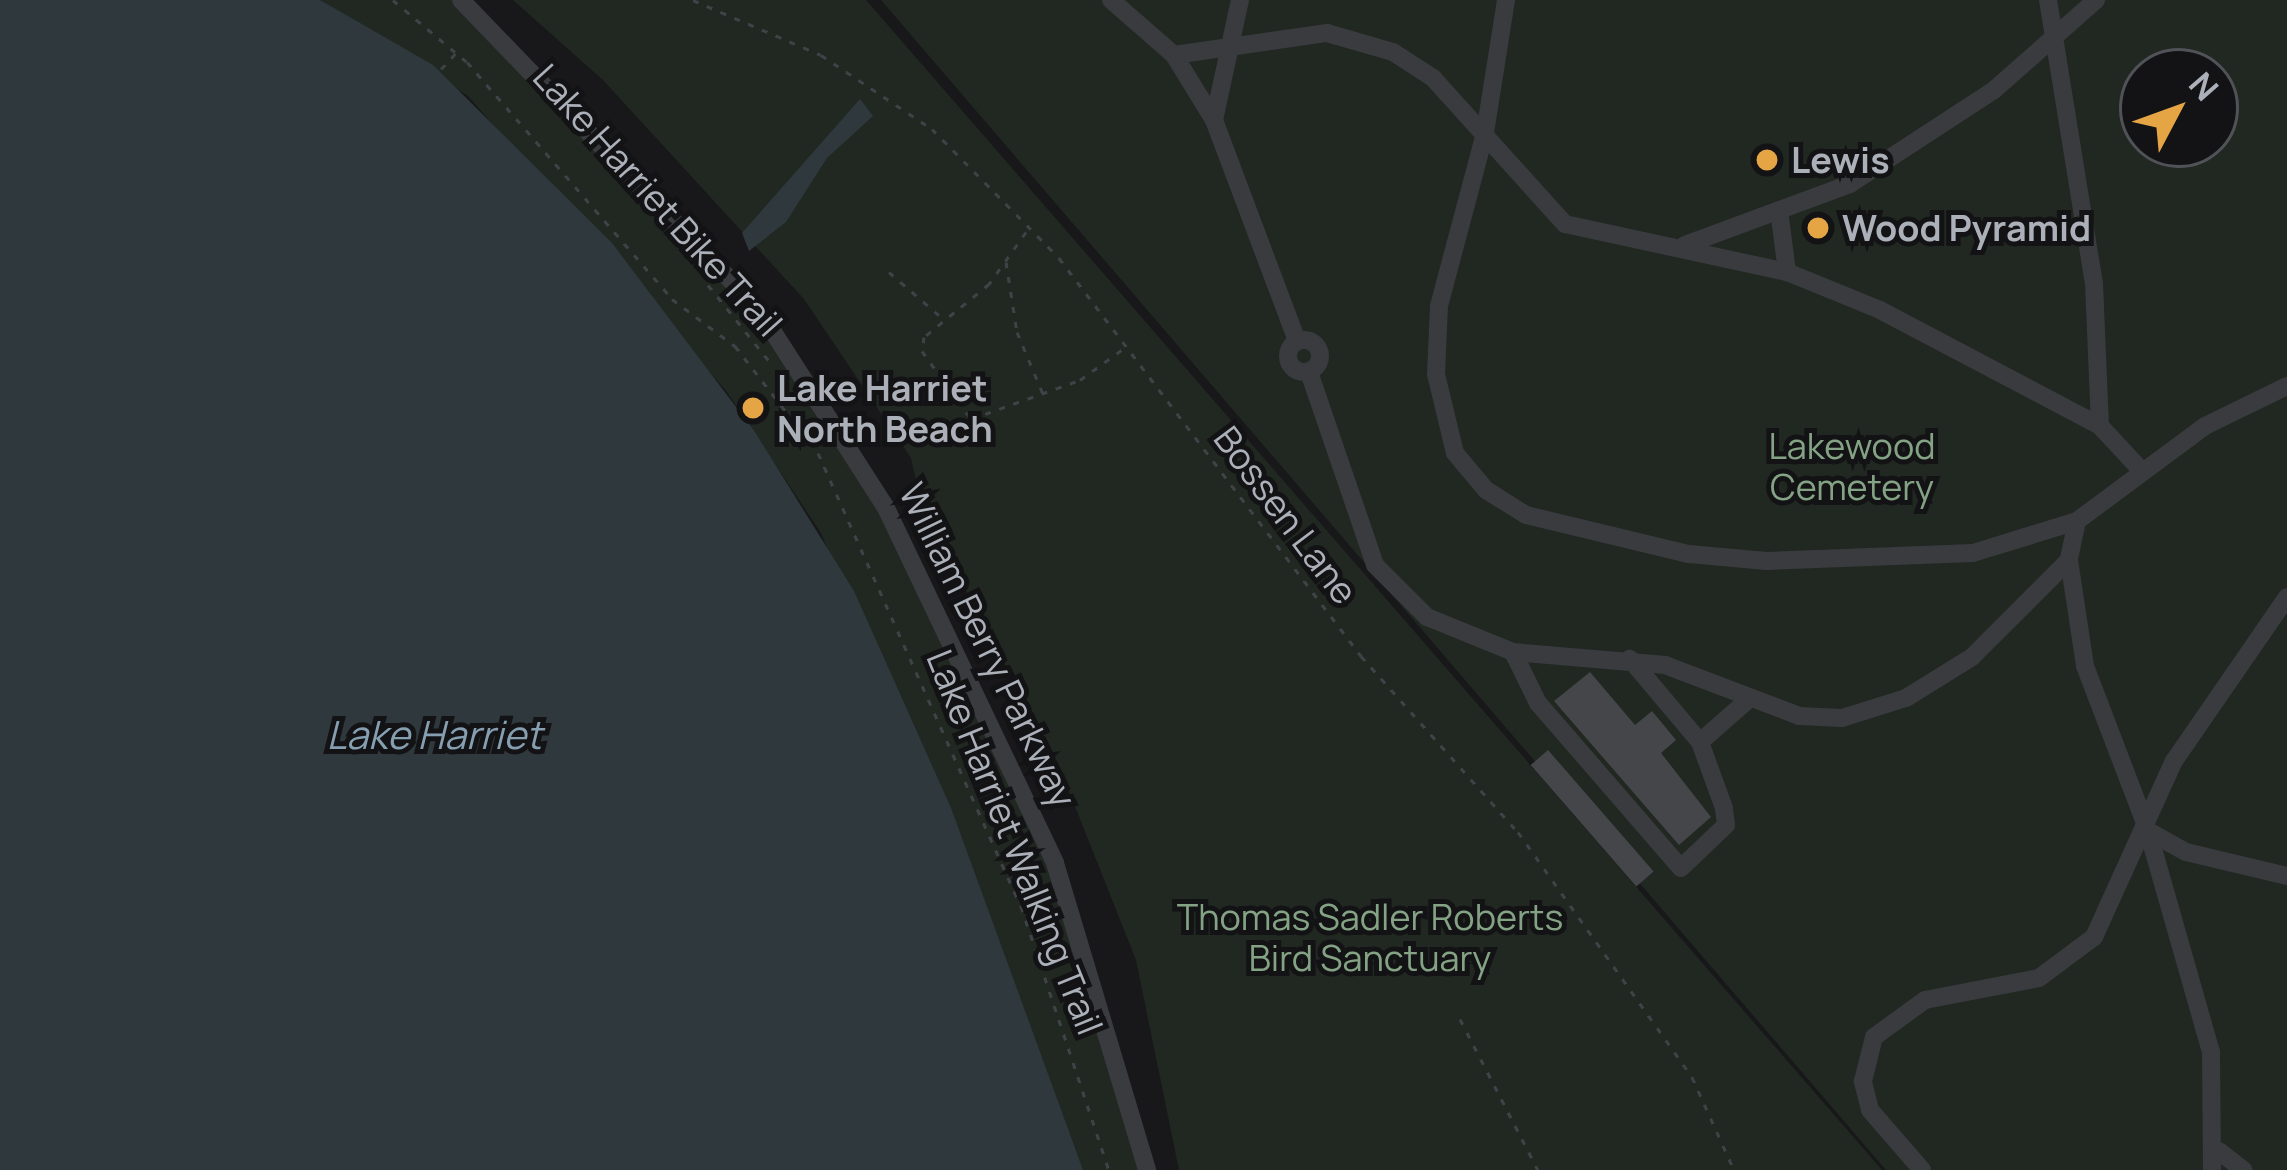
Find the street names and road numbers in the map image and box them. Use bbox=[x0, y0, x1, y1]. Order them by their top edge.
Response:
street label: Lake Harriet Bike Trail bbox=[525, 55, 791, 345]
street label: Bossen Lane bbox=[1205, 418, 1367, 612]
street label: William Berry Parkway bbox=[891, 476, 1085, 814]
street label: Lake Harriet Walking Trail bbox=[918, 643, 1112, 1041]

